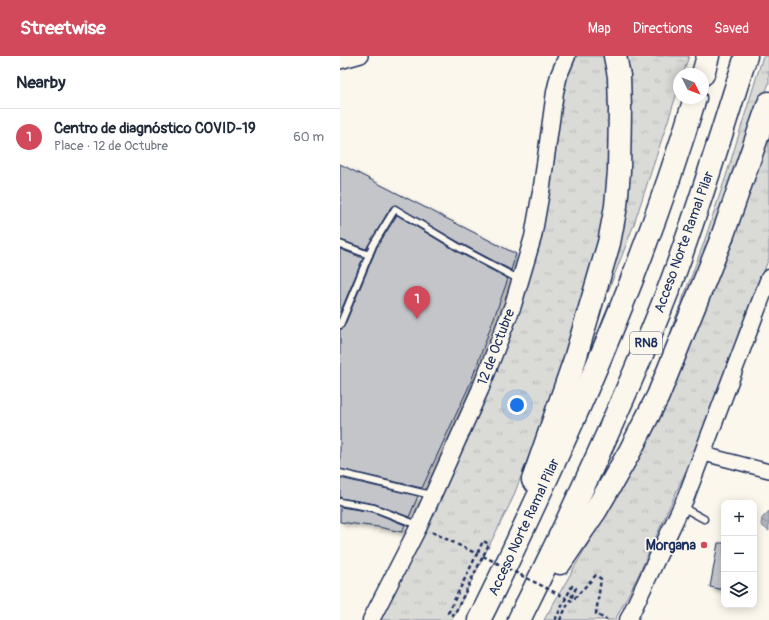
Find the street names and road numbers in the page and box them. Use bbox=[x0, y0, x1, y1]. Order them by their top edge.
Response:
street label: Acceso Norte Ramal Pilar bbox=[650, 169, 718, 315]
street label: 12 de Octubre bbox=[474, 306, 518, 388]
road number: RN8 bbox=[630, 332, 662, 354]
street label: Acceso Norte Ramal Pilar bbox=[485, 456, 563, 598]

